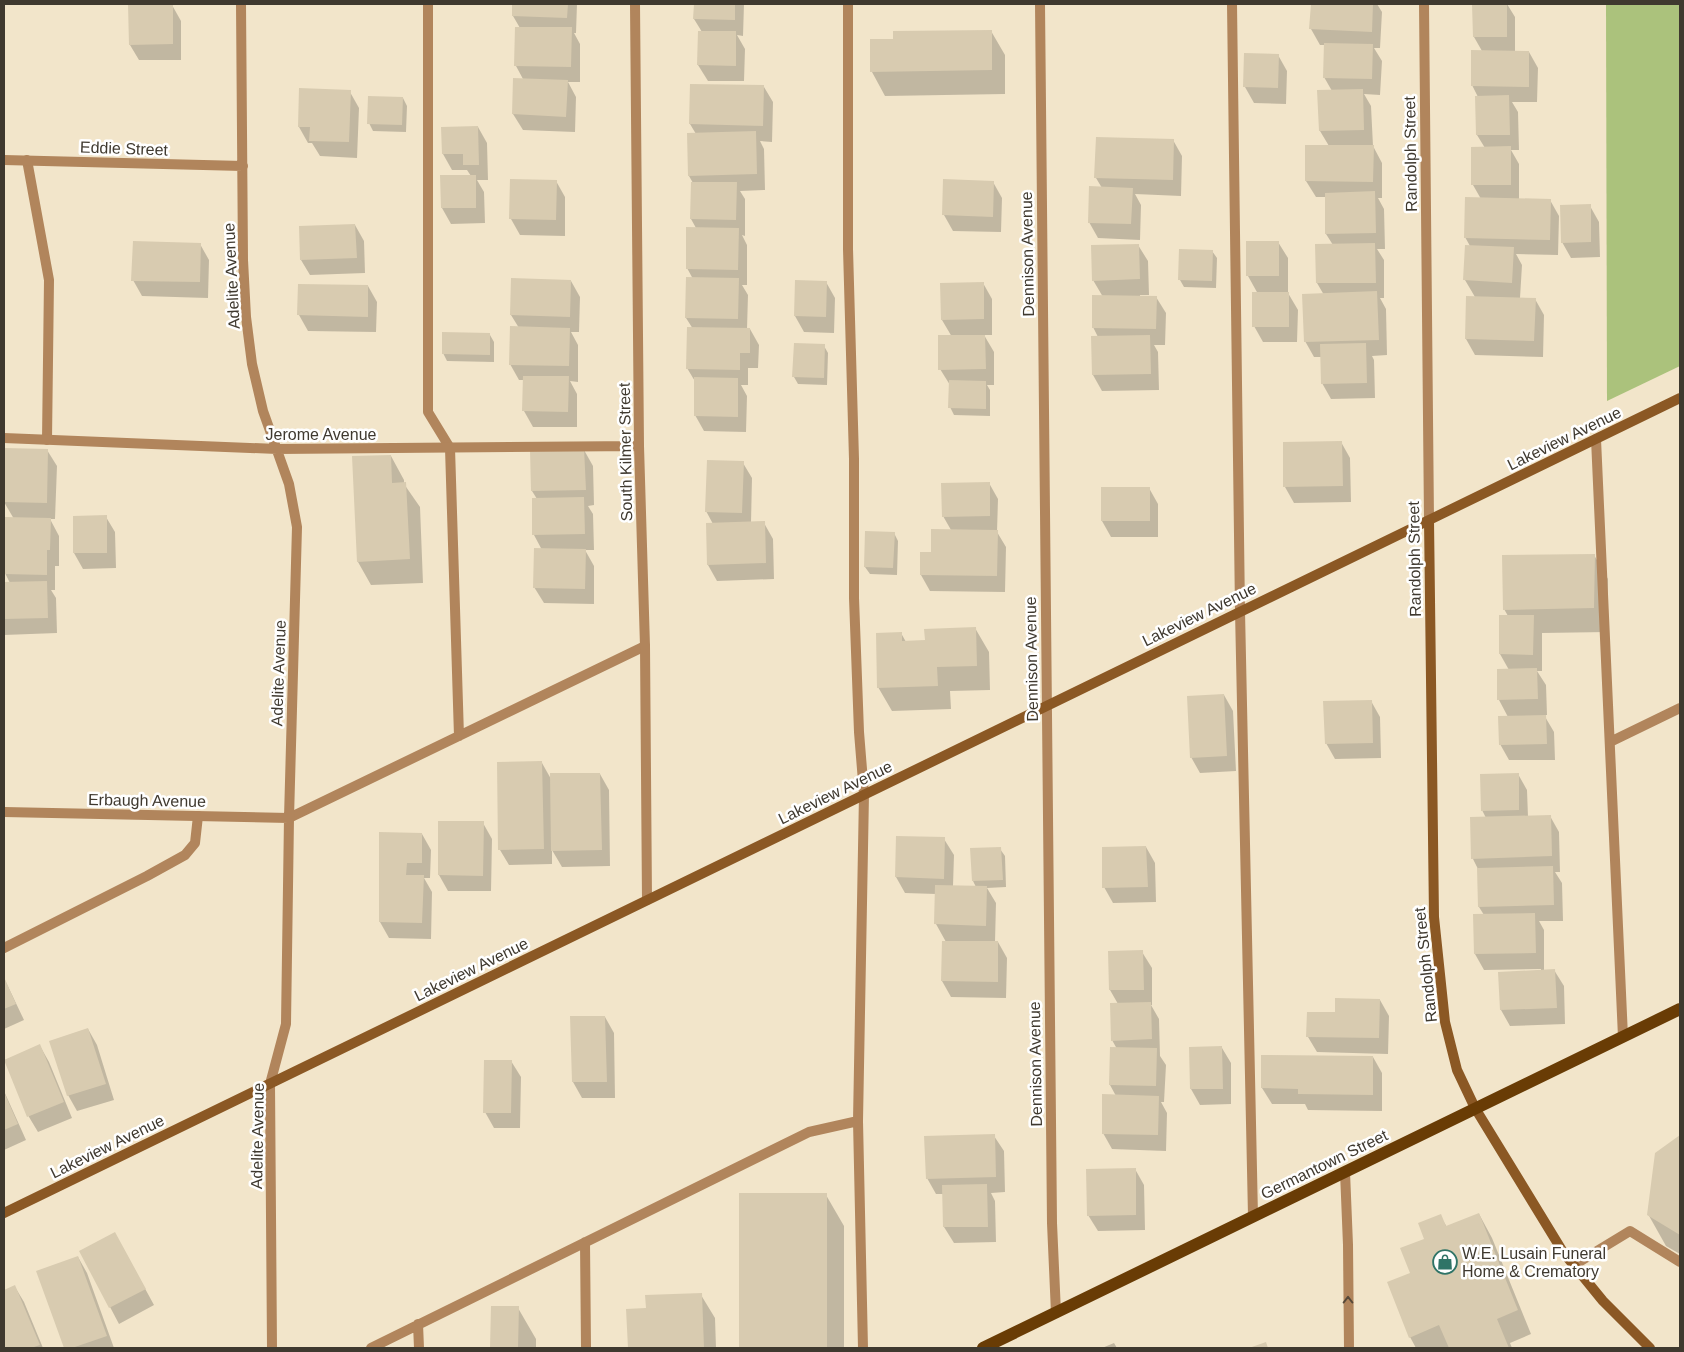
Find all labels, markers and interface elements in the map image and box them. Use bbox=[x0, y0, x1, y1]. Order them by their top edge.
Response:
street label: Randolph Street bbox=[1401, 95, 1420, 212]
street label: Eddie Street bbox=[80, 138, 169, 159]
street label: Dennison Avenue bbox=[1018, 191, 1037, 317]
street label: Adelite Avenue bbox=[220, 222, 243, 330]
street label: South Kilmer Street bbox=[616, 382, 635, 521]
street label: Lakeview Avenue bbox=[1505, 404, 1624, 473]
street label: Jerome Avenue bbox=[266, 426, 377, 443]
street label: Randolph Street bbox=[1405, 500, 1424, 617]
street label: Lakeview Avenue bbox=[1140, 580, 1259, 649]
street label: Dennison Avenue bbox=[1022, 596, 1041, 722]
street label: Adelite Avenue bbox=[268, 619, 289, 727]
street label: Lakeview Avenue bbox=[776, 758, 895, 827]
street label: Erbaugh Avenue bbox=[88, 791, 206, 810]
street label: Randolph Street bbox=[1411, 906, 1440, 1023]
street label: Lakeview Avenue bbox=[412, 935, 531, 1004]
street label: Dennison Avenue bbox=[1026, 1001, 1045, 1127]
street label: Adelite Avenue bbox=[248, 1083, 267, 1189]
street label: Lakeview Avenue bbox=[48, 1112, 167, 1181]
street label: Germantown Street bbox=[1258, 1126, 1391, 1202]
place label: W.E. Lusain Funeral Home & Crematory bbox=[1462, 1245, 1606, 1280]
shop icon: W.E. Lusain Funeral Home & Crematory bbox=[1432, 1249, 1458, 1275]
one-way arrow bbox=[1343, 1295, 1353, 1303]

